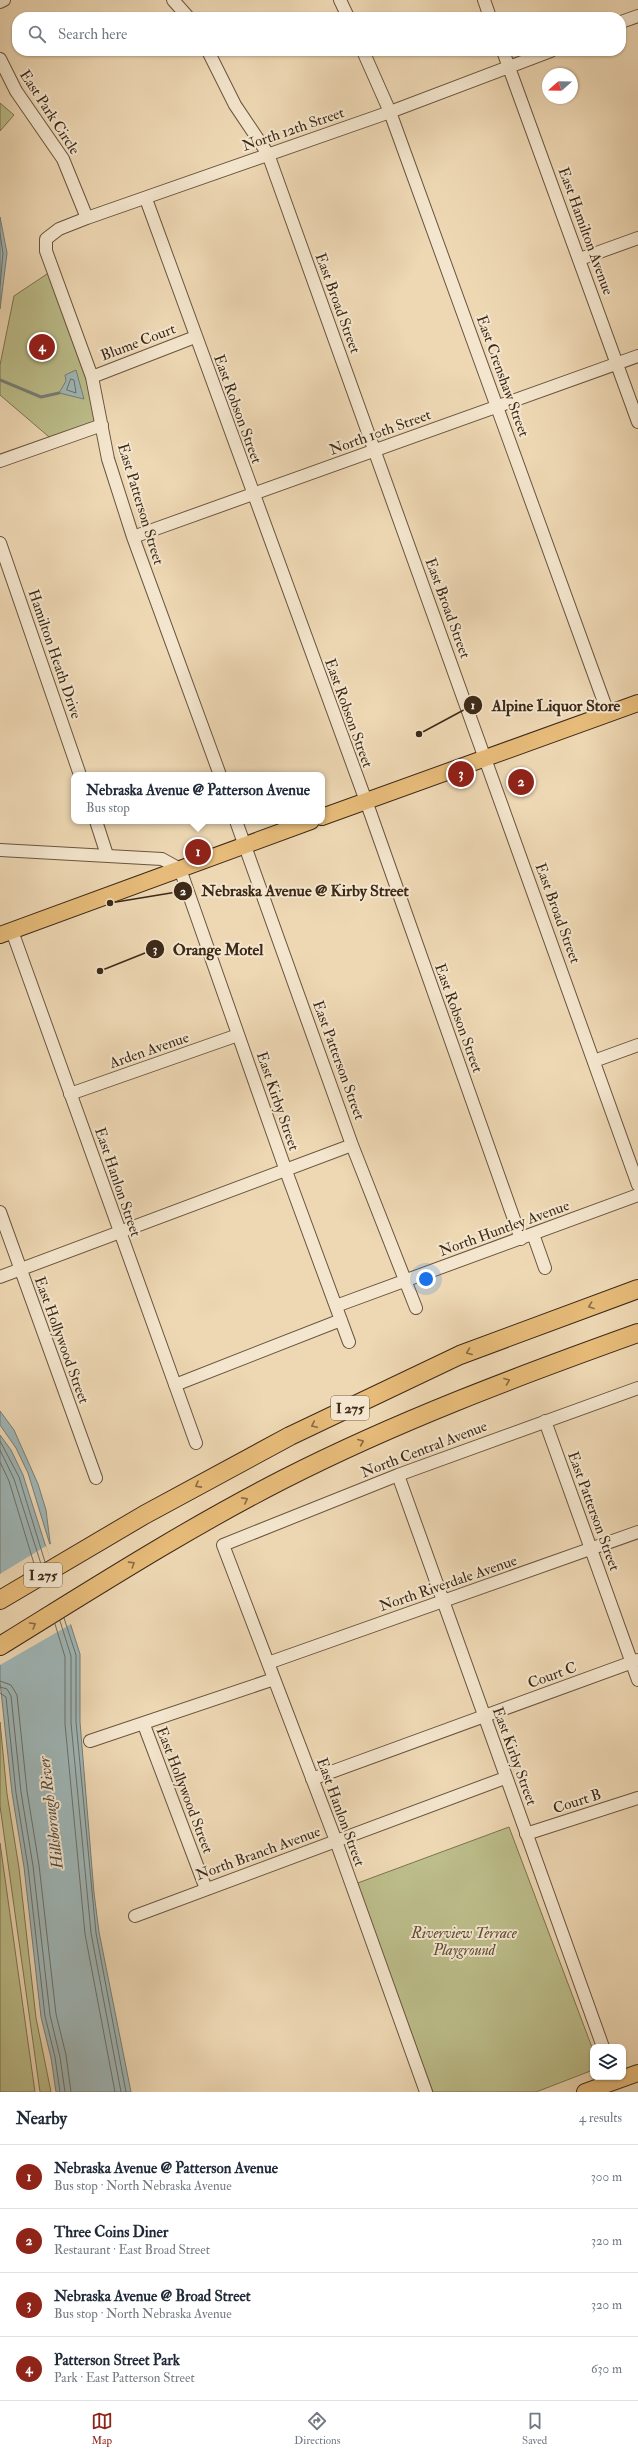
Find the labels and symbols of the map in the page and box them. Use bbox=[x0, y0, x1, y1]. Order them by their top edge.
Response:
street label: East Park Circle bbox=[15, 66, 84, 158]
north arrow bbox=[542, 68, 578, 104]
street label: North 12th Street bbox=[240, 103, 347, 156]
street label: East Hamilton Avenue bbox=[554, 165, 617, 298]
street label: East Broad Street bbox=[311, 250, 365, 356]
street label: East Crenshaw Street bbox=[472, 313, 533, 440]
street label: Blume Court bbox=[98, 319, 178, 365]
pin: 4 bbox=[29, 332, 55, 362]
street label: East Robson Street bbox=[209, 352, 266, 466]
street label: North 10th Street bbox=[327, 405, 434, 460]
street label: East Patterson Street bbox=[113, 441, 168, 567]
street label: East Broad Street bbox=[421, 555, 475, 661]
street label: Hamilton Heath Drive bbox=[23, 587, 86, 721]
street label: East Robson Street bbox=[320, 656, 377, 770]
callout: Alpine Liquor Store bbox=[463, 691, 628, 719]
text: Alpine Liquor Store bbox=[491, 696, 621, 717]
text: 1 bbox=[471, 698, 475, 713]
pin: 3 bbox=[448, 759, 474, 789]
pin: 2 bbox=[508, 767, 534, 797]
pin: 1 bbox=[185, 837, 211, 867]
street label: East Broad Street bbox=[531, 860, 585, 966]
callout: Nebraska Avenue @ Kirby Street bbox=[173, 877, 416, 905]
text: Nebraska Avenue @ Kirby Street bbox=[200, 881, 410, 902]
text: 2 bbox=[180, 884, 186, 899]
callout: Orange Motel bbox=[145, 935, 272, 963]
text: Orange Motel bbox=[173, 940, 264, 961]
text: 3 bbox=[153, 942, 158, 957]
street label: East Robson Street bbox=[430, 961, 487, 1075]
street label: East Patterson Street bbox=[308, 998, 369, 1123]
street label: Arden Avenue bbox=[106, 1028, 191, 1073]
street label: East Kirby Street bbox=[252, 1049, 303, 1153]
street label: East Hanlon Street bbox=[90, 1125, 145, 1239]
street label: North Huntley Avenue bbox=[436, 1196, 572, 1261]
your location bbox=[416, 1269, 436, 1289]
street label: East Hollywood Street bbox=[30, 1274, 93, 1406]
one-way arrow bbox=[587, 1301, 594, 1309]
one-way arrow bbox=[466, 1347, 473, 1355]
one-way arrow bbox=[504, 1378, 511, 1386]
road number: I 275 bbox=[331, 1396, 369, 1420]
street label: North Central Avenue bbox=[358, 1417, 490, 1482]
one-way arrow bbox=[310, 1420, 318, 1428]
one-way arrow bbox=[357, 1439, 365, 1447]
street label: East Patterson Street bbox=[563, 1449, 624, 1574]
one-way arrow bbox=[195, 1480, 202, 1487]
one-way arrow bbox=[241, 1498, 248, 1505]
street label: North Riverdale Avenue bbox=[377, 1551, 520, 1616]
one-way arrow bbox=[128, 1562, 135, 1569]
road number: I 275 bbox=[24, 1563, 62, 1587]
one-way arrow bbox=[29, 1623, 36, 1630]
street label: Court C bbox=[525, 1658, 579, 1693]
street label: East Kirby Street bbox=[488, 1704, 541, 1808]
street label: East Hollywood Street bbox=[152, 1724, 217, 1856]
water label: Hillsborough River bbox=[34, 1755, 68, 1871]
street label: East Hanlon Street bbox=[312, 1755, 369, 1869]
street label: Court B bbox=[551, 1785, 604, 1818]
street label: North Branch Avenue bbox=[193, 1822, 323, 1885]
park label: Riverview Terrace Playground bbox=[410, 1924, 518, 1960]

